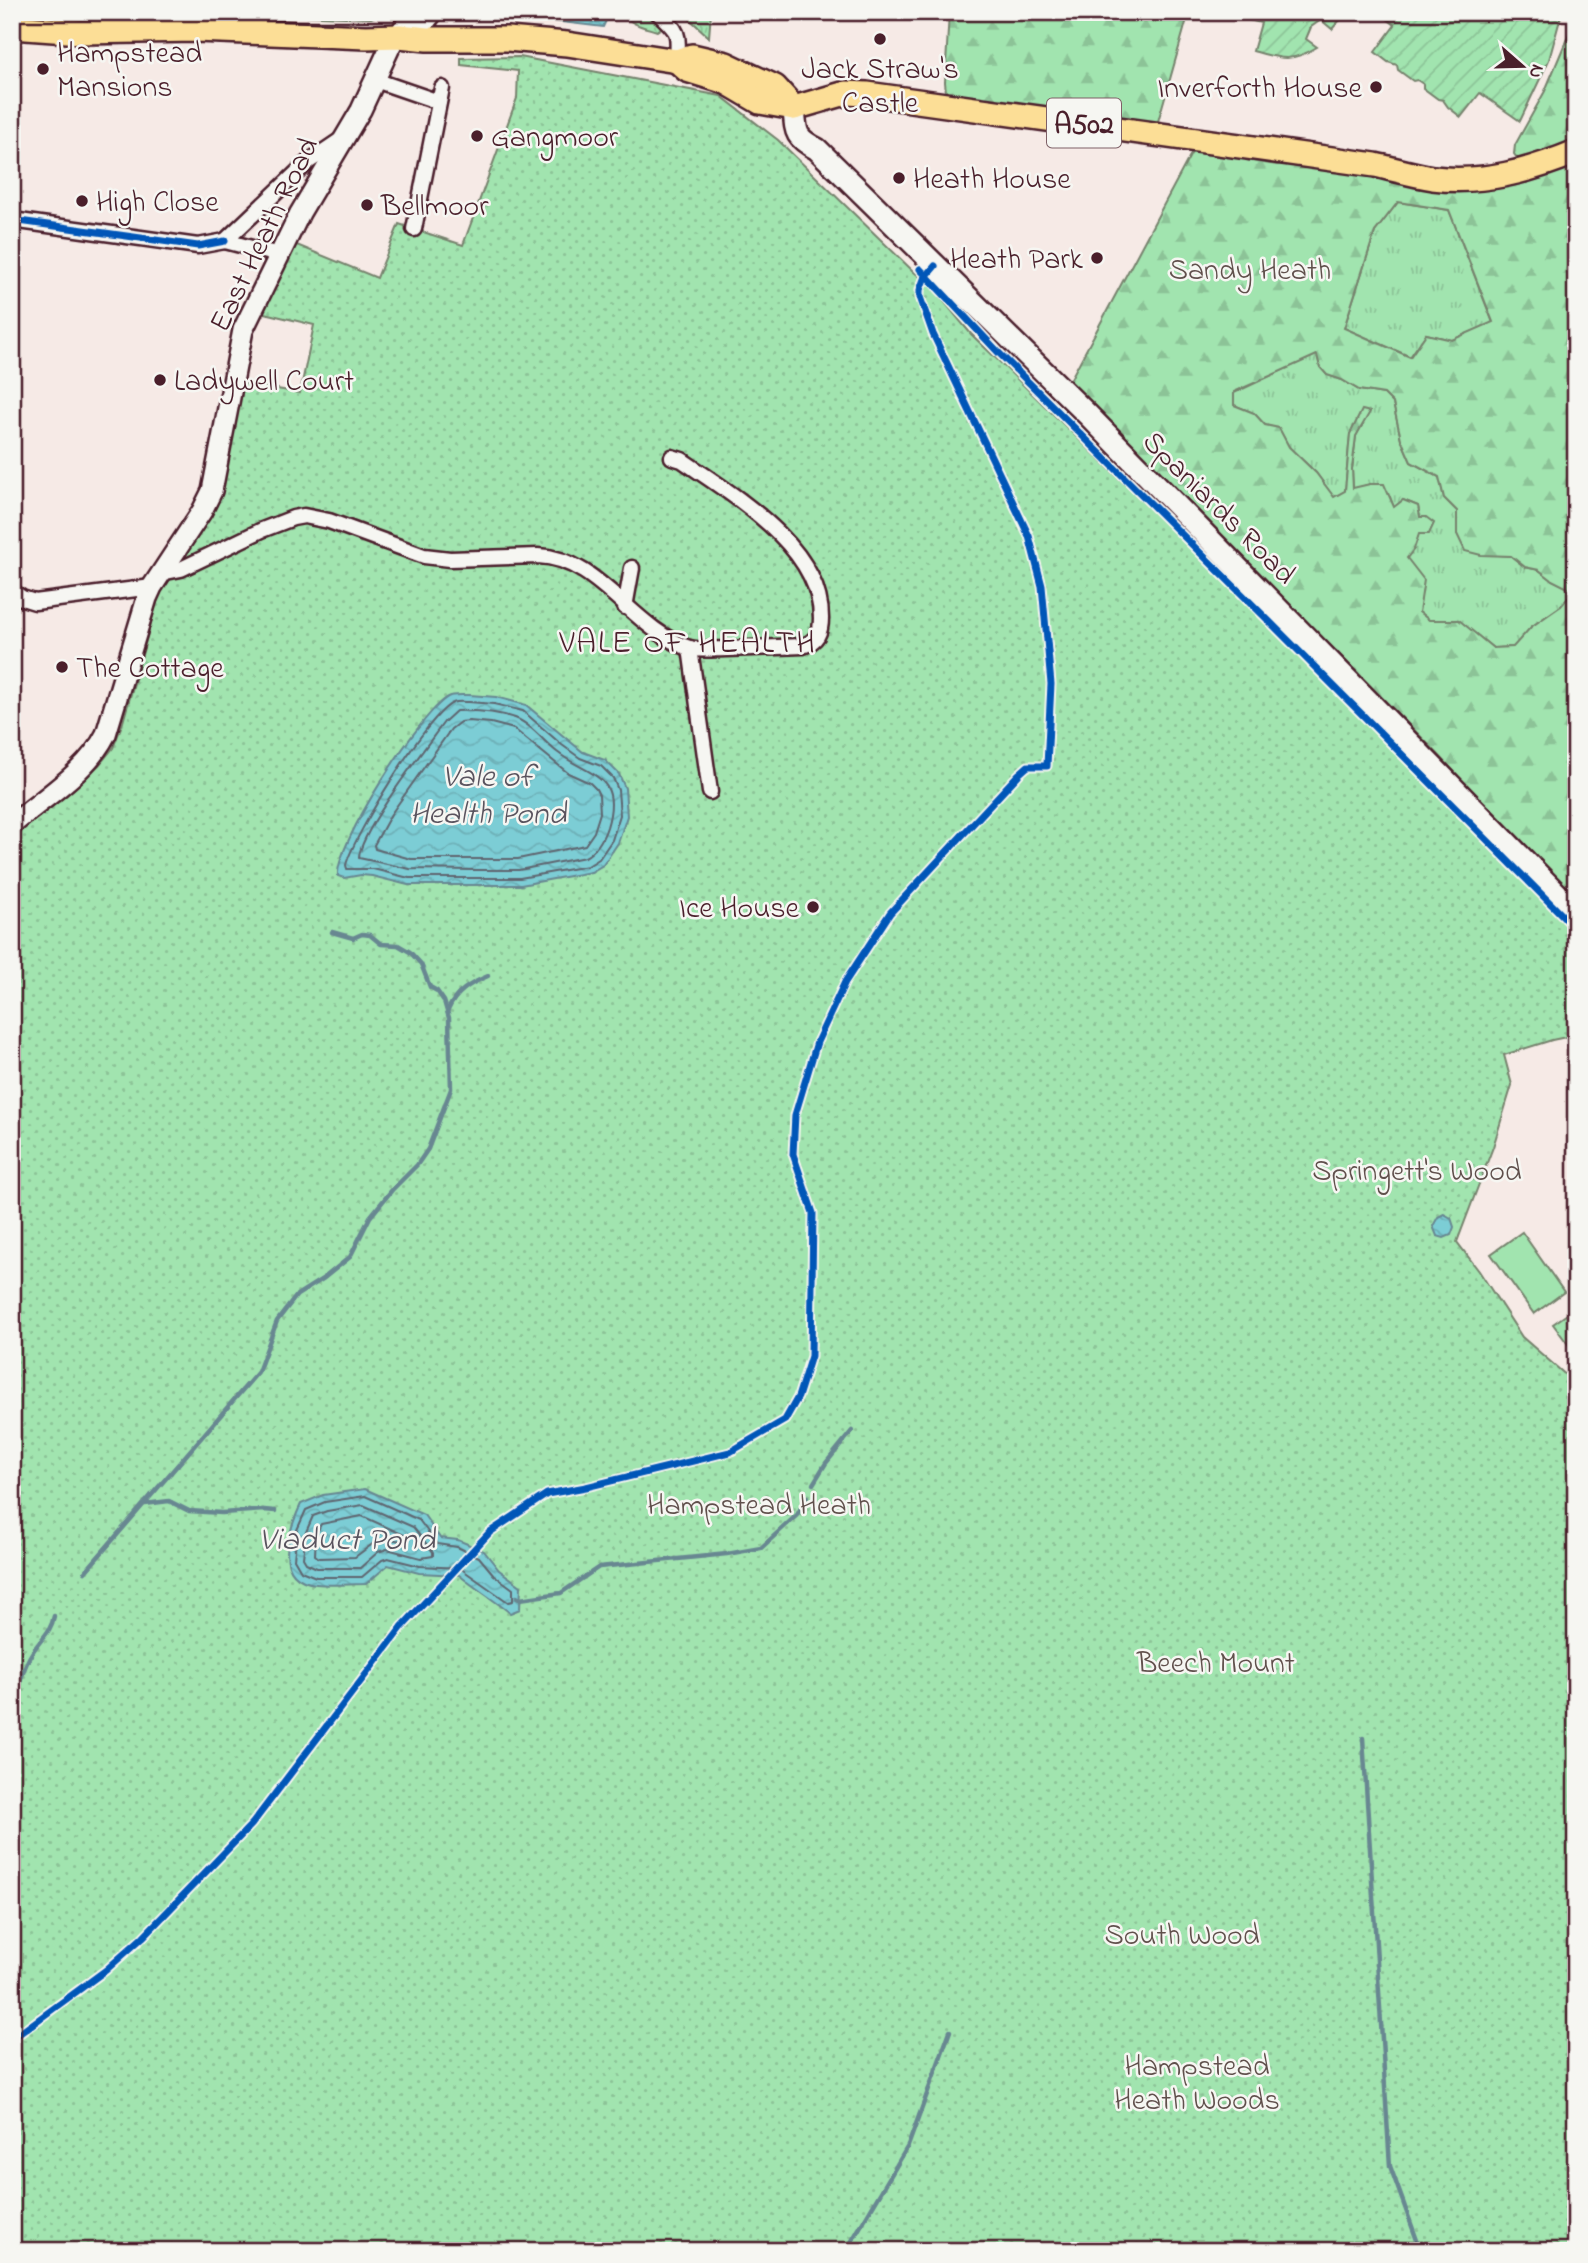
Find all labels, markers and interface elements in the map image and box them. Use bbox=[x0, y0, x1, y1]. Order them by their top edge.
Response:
marker: Jack Straw's Castle bbox=[872, 31, 888, 47]
north arrow bbox=[1486, 32, 1556, 102]
place label: Hampstead Mansions bbox=[57, 33, 202, 111]
place label: Jack Straw's Castle bbox=[801, 49, 959, 127]
text: N bbox=[1521, 60, 1551, 82]
marker: Hampstead Mansions bbox=[35, 61, 51, 77]
place label: Inverforth House bbox=[1157, 68, 1363, 112]
marker: Inverforth House bbox=[1368, 79, 1384, 95]
road number: A502 bbox=[1047, 99, 1121, 148]
place label: Gangmoor bbox=[491, 117, 619, 161]
marker: Gangmoor bbox=[469, 128, 485, 144]
street label: East Heath Road bbox=[200, 131, 332, 340]
place label: Heath House bbox=[913, 159, 1071, 203]
marker: Heath House bbox=[891, 170, 907, 186]
place label: High Close bbox=[96, 182, 219, 226]
place label: Bellmoor bbox=[380, 186, 489, 230]
marker: High Close bbox=[74, 193, 90, 209]
marker: Bellmoor bbox=[359, 197, 375, 213]
place label: Heath Park bbox=[950, 239, 1084, 283]
marker: Heath Park bbox=[1089, 250, 1105, 266]
park label: Sandy Heath bbox=[1169, 250, 1331, 294]
place label: Ladywell Court bbox=[174, 361, 354, 405]
marker: Ladywell Court bbox=[152, 372, 168, 388]
street label: Spaniards Road bbox=[1131, 422, 1305, 596]
district label: VALE OF HEALTH bbox=[558, 621, 817, 668]
place label: The Cottage bbox=[76, 648, 224, 692]
marker: The Cottage bbox=[54, 659, 70, 675]
water label: Vale of Health Pond bbox=[410, 755, 567, 839]
place label: Ice House bbox=[679, 888, 800, 932]
marker: Ice House bbox=[805, 899, 821, 915]
park label: Springett's Wood bbox=[1312, 1151, 1522, 1195]
park label: Hampstead Heath bbox=[647, 1485, 871, 1529]
water label: Viaduct Pond bbox=[259, 1518, 436, 1565]
park label: Beech Mount bbox=[1136, 1643, 1295, 1687]
park label: South Wood bbox=[1104, 1915, 1260, 1959]
park label: Hampstead Heath Woods bbox=[1114, 2046, 1280, 2124]

